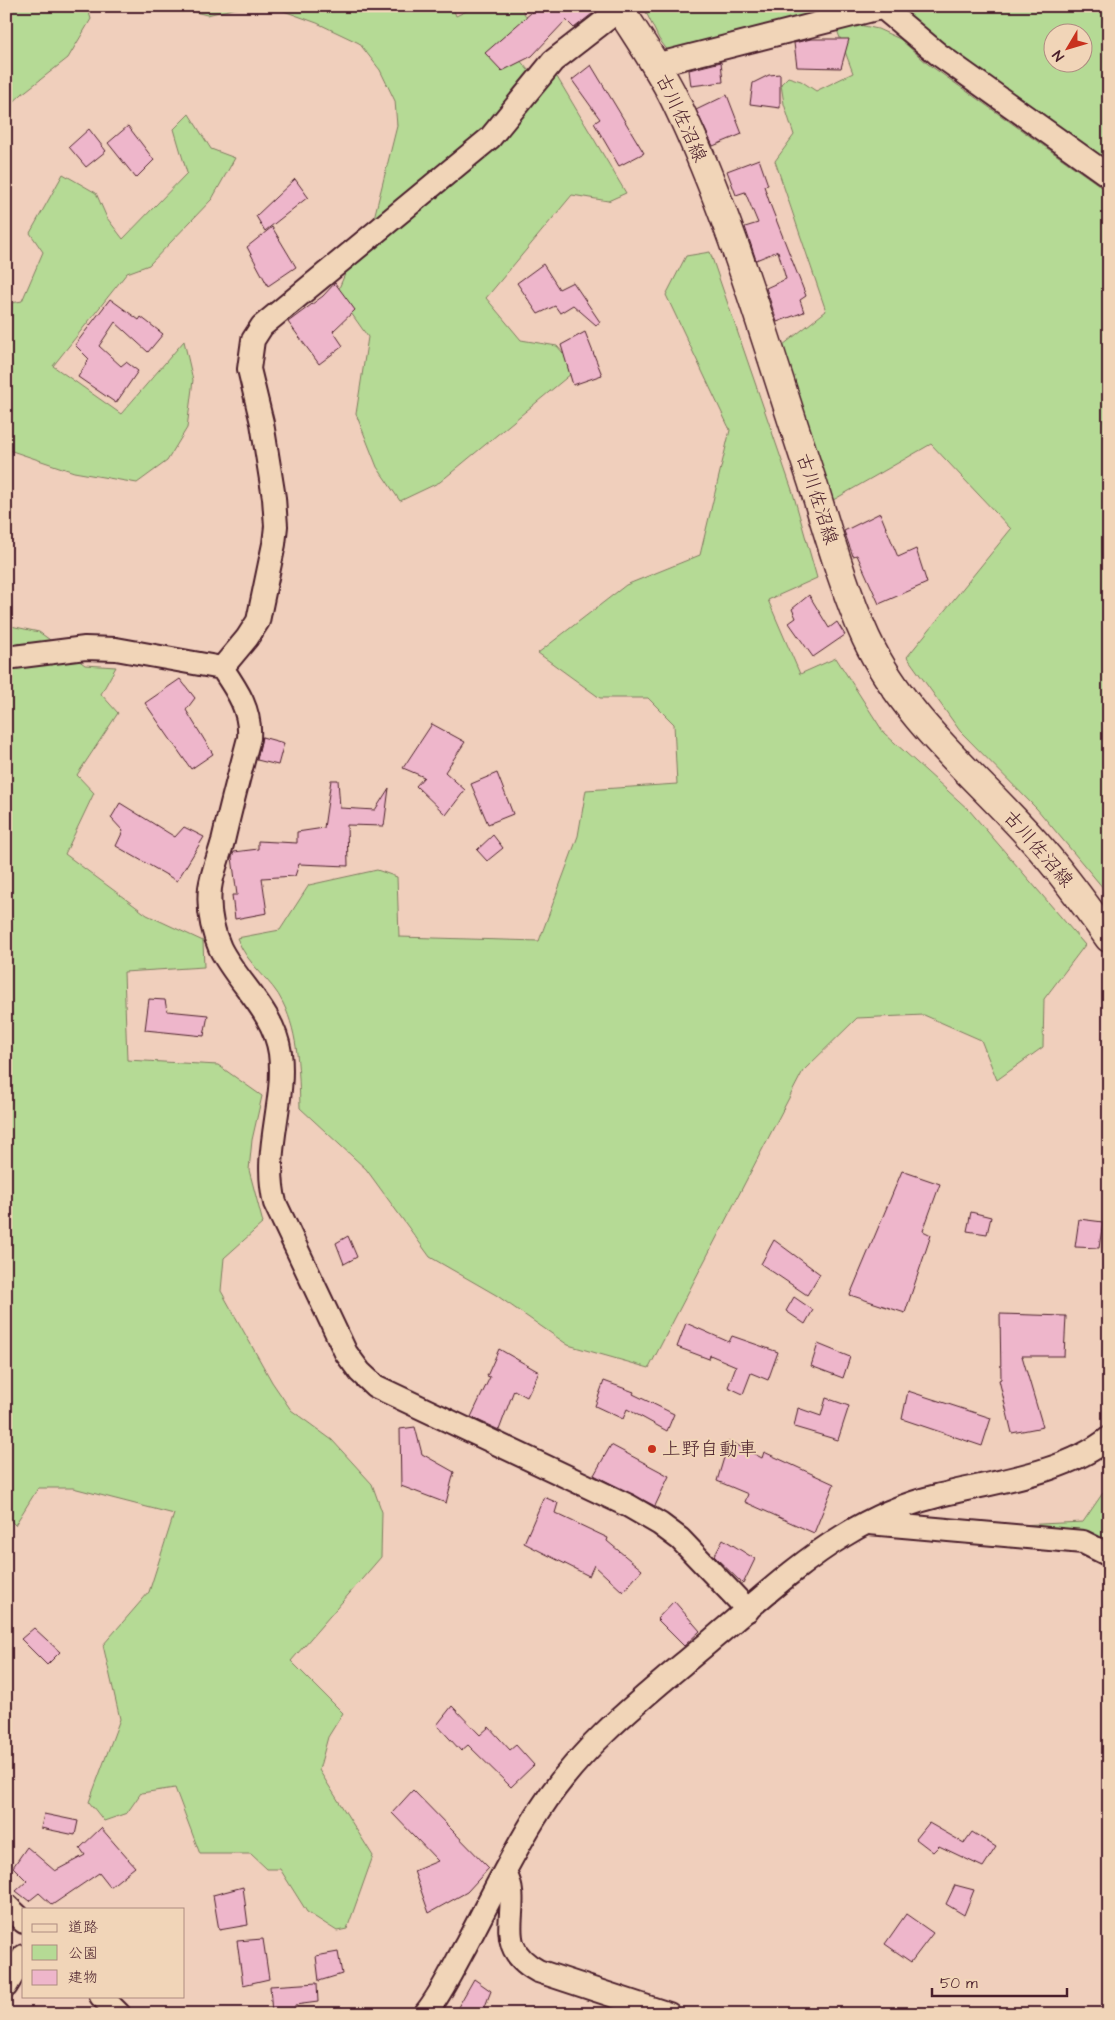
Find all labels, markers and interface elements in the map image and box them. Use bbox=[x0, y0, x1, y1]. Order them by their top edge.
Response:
north arrow bbox=[1042, 22, 1092, 72]
text: N bbox=[1048, 46, 1069, 65]
street label: 古川佐沼線 bbox=[649, 69, 713, 167]
street label: 古川佐沼線 bbox=[789, 450, 845, 548]
street label: 古川佐沼線 bbox=[997, 804, 1079, 894]
place label: 上野自動車 bbox=[662, 1436, 757, 1463]
marker: 上野自動車 bbox=[646, 1443, 658, 1455]
legend bbox=[22, 1908, 185, 1998]
text: 道路 bbox=[68, 1917, 98, 1938]
text: 公園 bbox=[68, 1943, 98, 1964]
scale bar bbox=[932, 1965, 1068, 1997]
text: 建物 bbox=[68, 1967, 98, 1988]
text: 50 m bbox=[940, 1973, 978, 1994]

